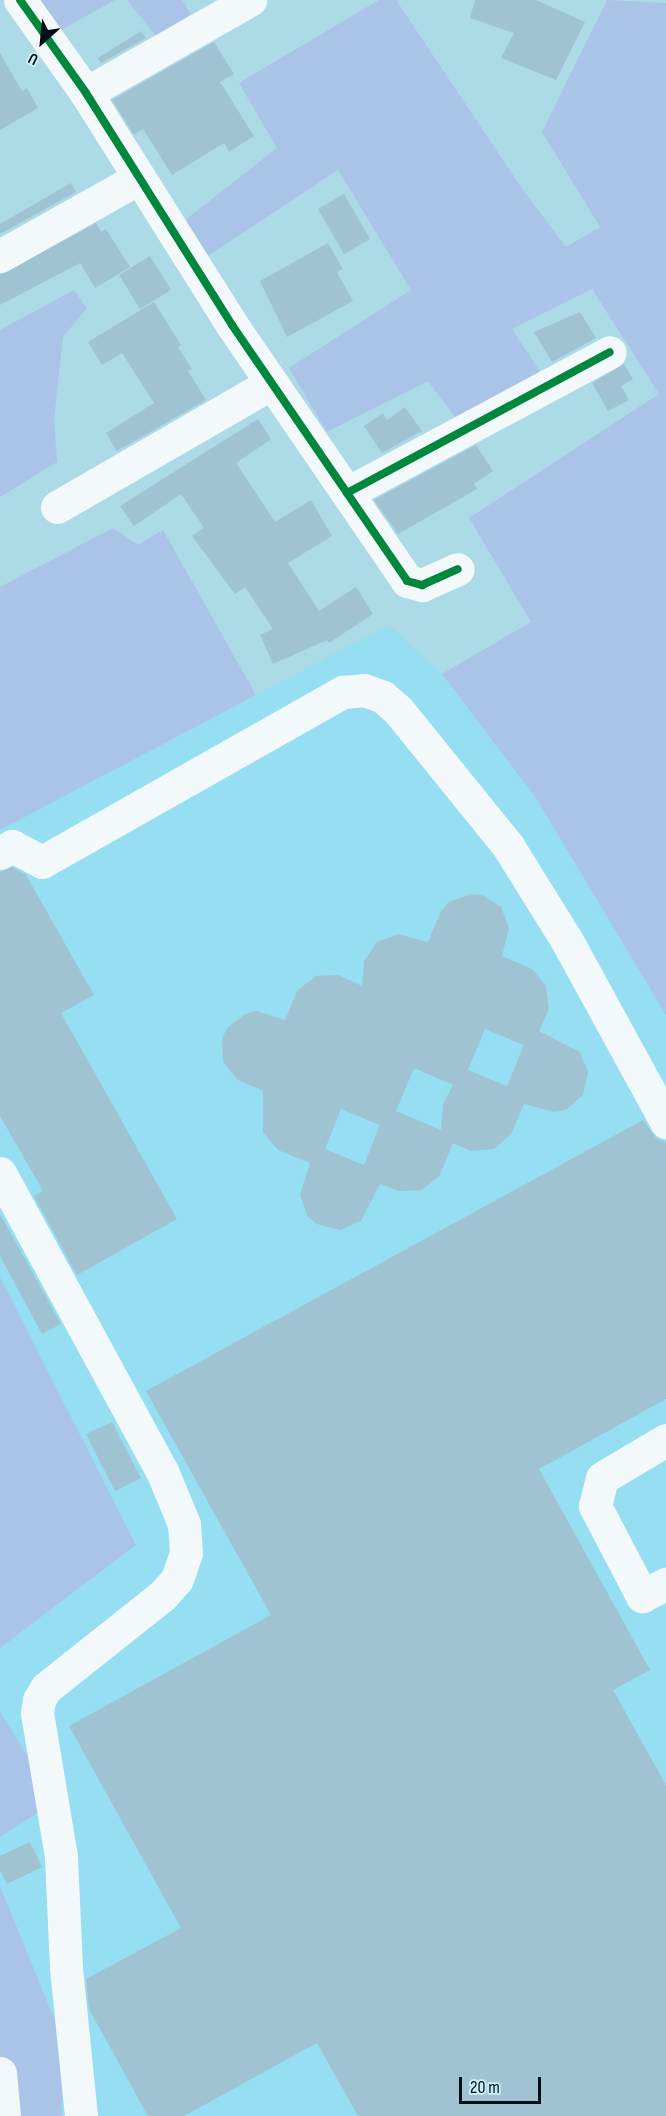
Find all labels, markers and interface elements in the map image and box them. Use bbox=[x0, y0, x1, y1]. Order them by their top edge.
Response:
north arrow bbox=[12, 12, 72, 72]
text: U bbox=[26, 48, 42, 69]
scale bar bbox=[462, 2065, 544, 2103]
text: 20 m bbox=[470, 2077, 500, 2098]

